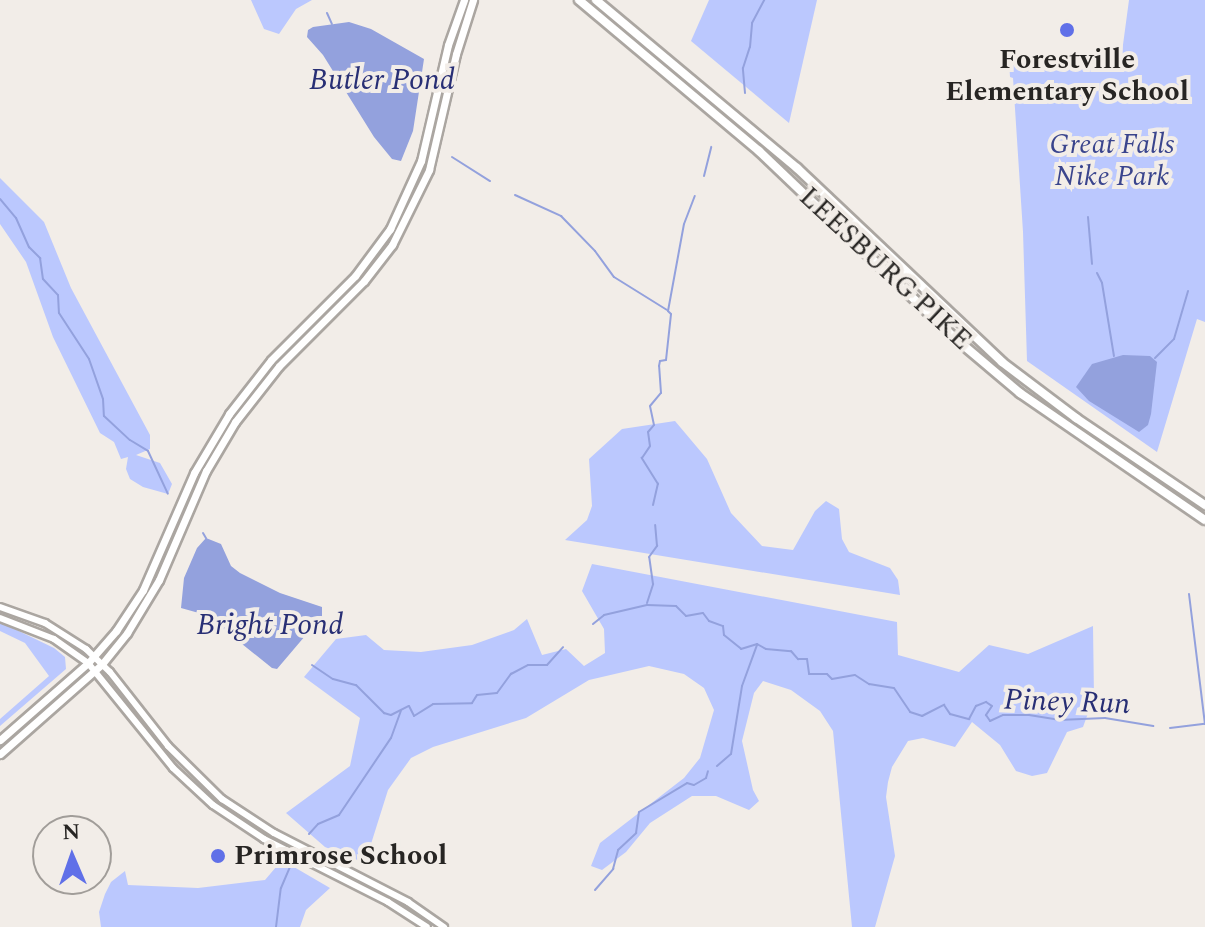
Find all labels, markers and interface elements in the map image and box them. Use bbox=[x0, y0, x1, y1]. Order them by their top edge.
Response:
marker: Forestville Elementary School bbox=[1058, 21, 1076, 39]
place label: Forestville Elementary School bbox=[945, 43, 1189, 109]
water label: Butler Pond bbox=[309, 62, 455, 98]
park label: Great Falls Nike Park bbox=[1049, 128, 1175, 194]
street label: LEESBURG PIKE bbox=[792, 181, 978, 357]
water label: Bright Pond bbox=[197, 607, 343, 643]
water label: Piney Run bbox=[1003, 682, 1131, 722]
north arrow bbox=[32, 815, 112, 895]
text: N bbox=[62, 816, 81, 849]
place label: Primrose School bbox=[234, 839, 447, 873]
marker: Primrose School bbox=[209, 847, 227, 865]

